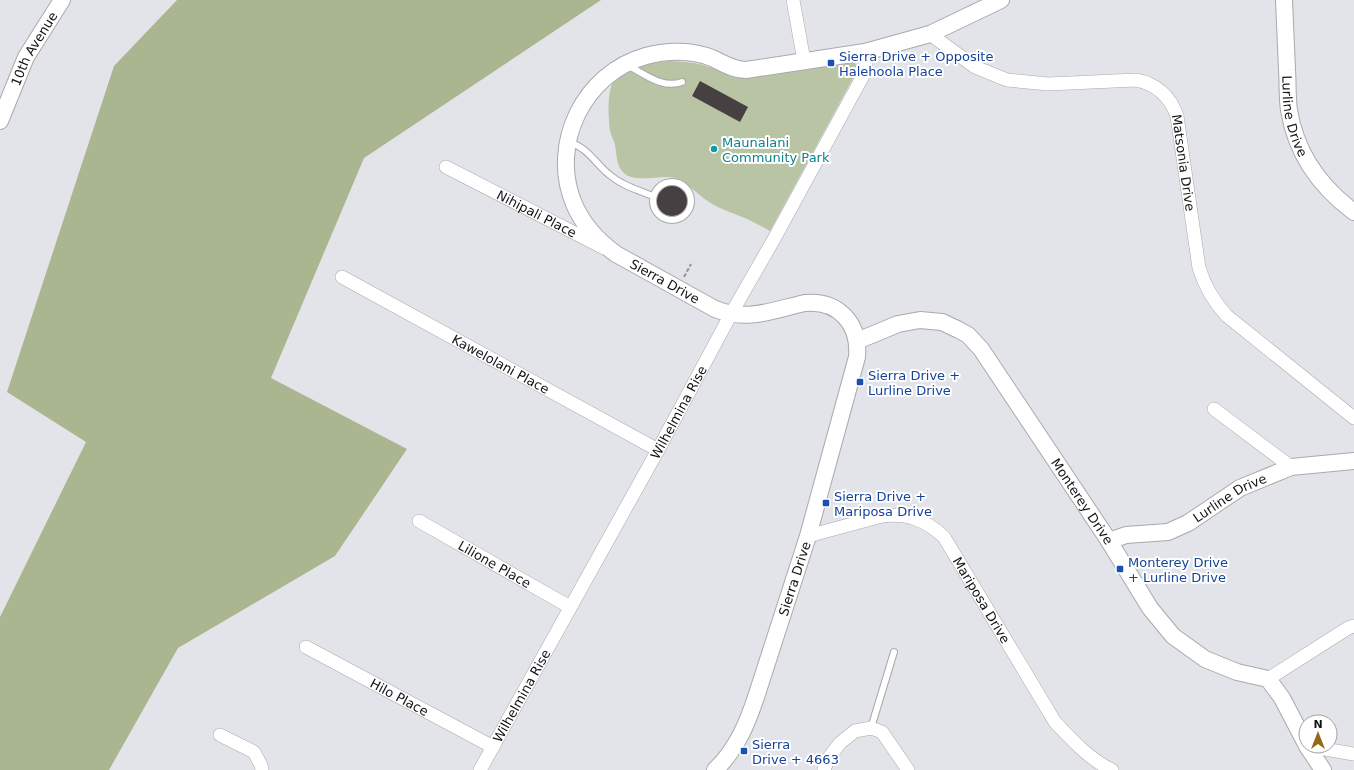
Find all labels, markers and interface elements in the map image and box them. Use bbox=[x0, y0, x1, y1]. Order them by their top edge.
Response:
street label: 10th Avenue bbox=[8, 9, 61, 88]
place label: Sierra Drive + Opposite Halehoola Place bbox=[839, 49, 993, 79]
marker: Sierra Drive + Opposite Halehoola Place bbox=[826, 58, 836, 68]
street label: Lurline Drive bbox=[1279, 75, 1310, 159]
street label: Matsonia Drive bbox=[1169, 113, 1198, 212]
place label: Maunalani Community Park bbox=[722, 135, 830, 165]
marker: Maunalani Community Park bbox=[709, 144, 719, 154]
street label: Nihipali Place bbox=[494, 187, 579, 241]
street label: Sierra Drive bbox=[627, 256, 702, 307]
street label: Kawelolani Place bbox=[449, 332, 552, 397]
street label: Wilhelmina Rise bbox=[647, 363, 710, 462]
place label: Sierra Drive + Lurline Drive bbox=[868, 368, 960, 398]
marker: Sierra Drive + Lurline Drive bbox=[855, 377, 865, 387]
street label: Monterey Drive bbox=[1048, 456, 1116, 547]
street label: Lurline Drive bbox=[1190, 471, 1269, 525]
place label: Sierra Drive + Mariposa Drive bbox=[834, 489, 932, 519]
marker: Sierra Drive + Mariposa Drive bbox=[821, 498, 831, 508]
street label: Lilione Place bbox=[455, 538, 533, 591]
street label: Sierra Drive bbox=[776, 540, 814, 618]
street label: Mariposa Drive bbox=[950, 554, 1013, 646]
place label: Monterey Drive + Lurline Drive bbox=[1128, 555, 1228, 585]
marker: Monterey Drive + Lurline Drive bbox=[1115, 564, 1125, 574]
street label: Wilhelmina Rise bbox=[490, 647, 554, 745]
street label: Hilo Place bbox=[368, 676, 431, 719]
north arrow bbox=[1298, 714, 1338, 754]
text: N bbox=[1313, 718, 1323, 731]
place label: Sierra Drive + 4663 bbox=[752, 737, 839, 767]
marker: Sierra Drive + 4663 bbox=[739, 746, 749, 756]

